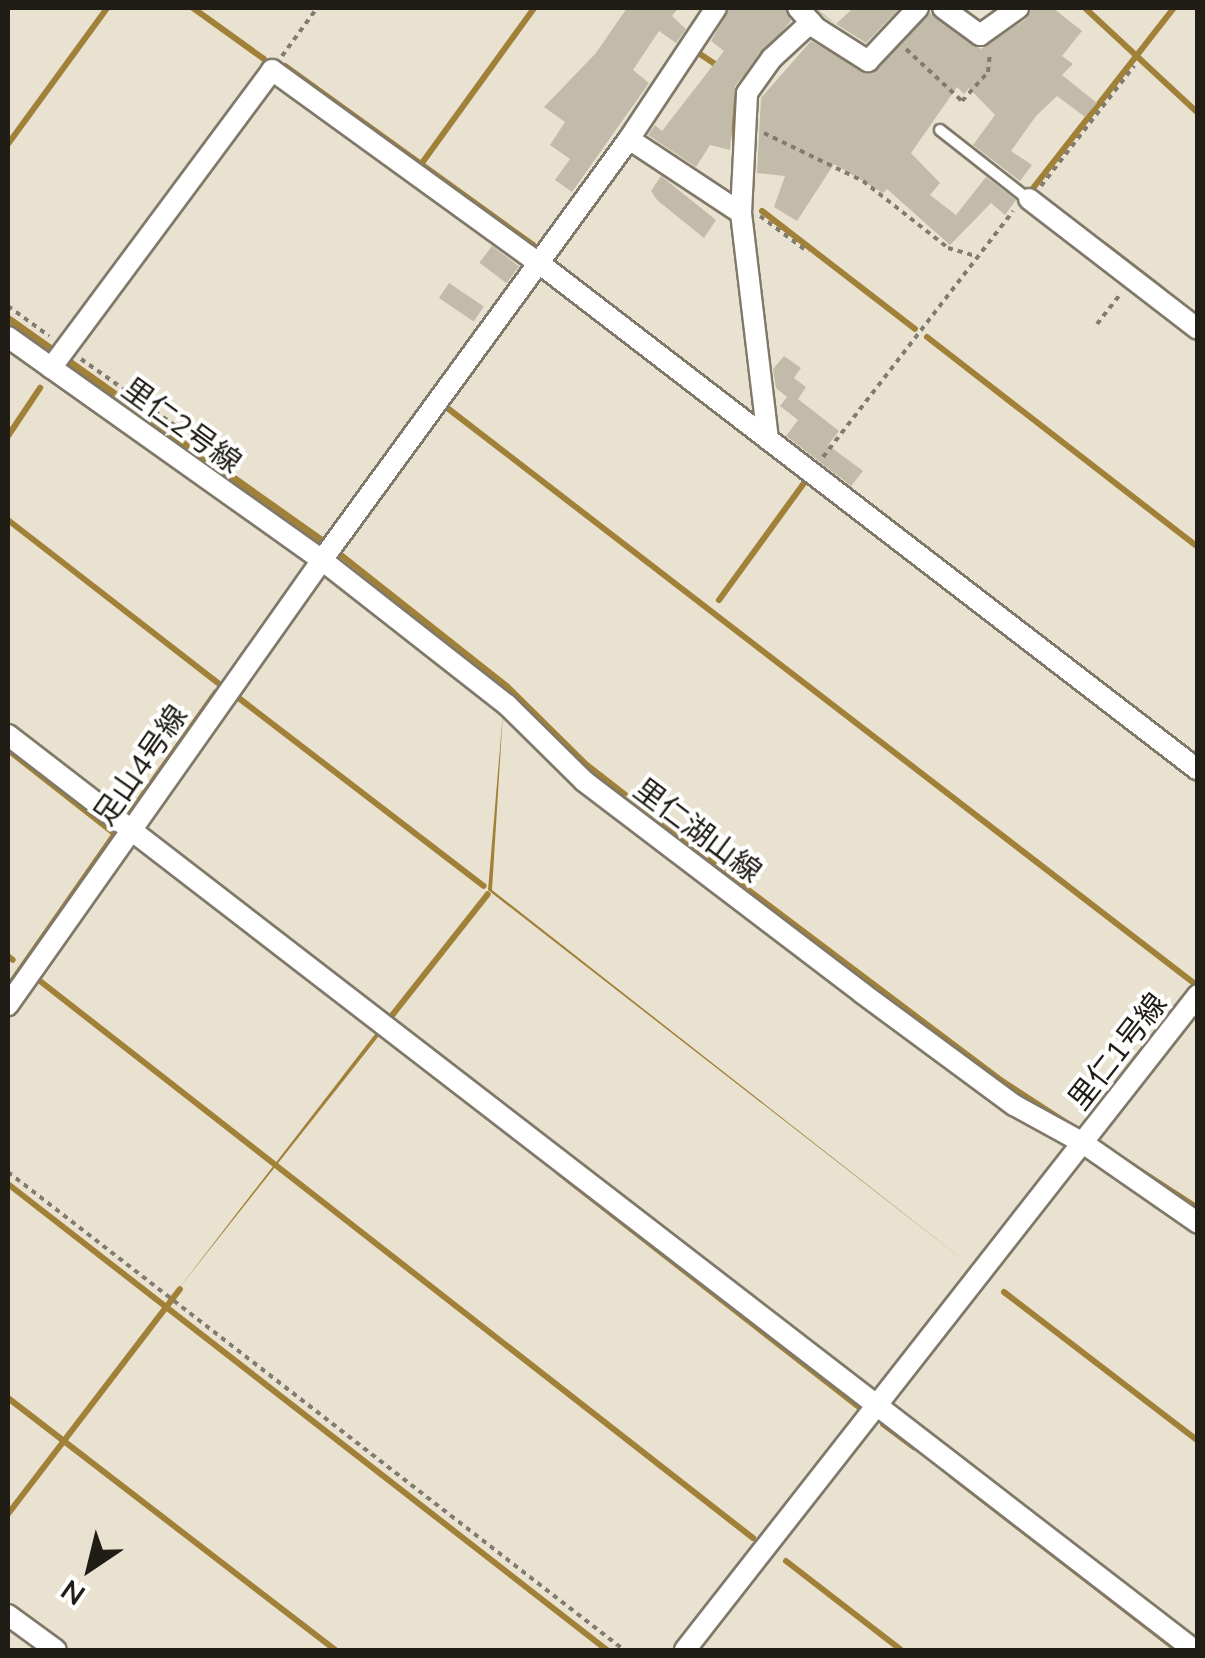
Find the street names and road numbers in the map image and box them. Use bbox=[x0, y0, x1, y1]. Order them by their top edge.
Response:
street label: 里仁2号線 bbox=[116, 370, 248, 480]
street label: 足山4号線 bbox=[86, 698, 194, 832]
street label: 里仁湖山線 bbox=[627, 770, 769, 890]
street label: 里仁1号線 bbox=[1060, 986, 1174, 1116]

